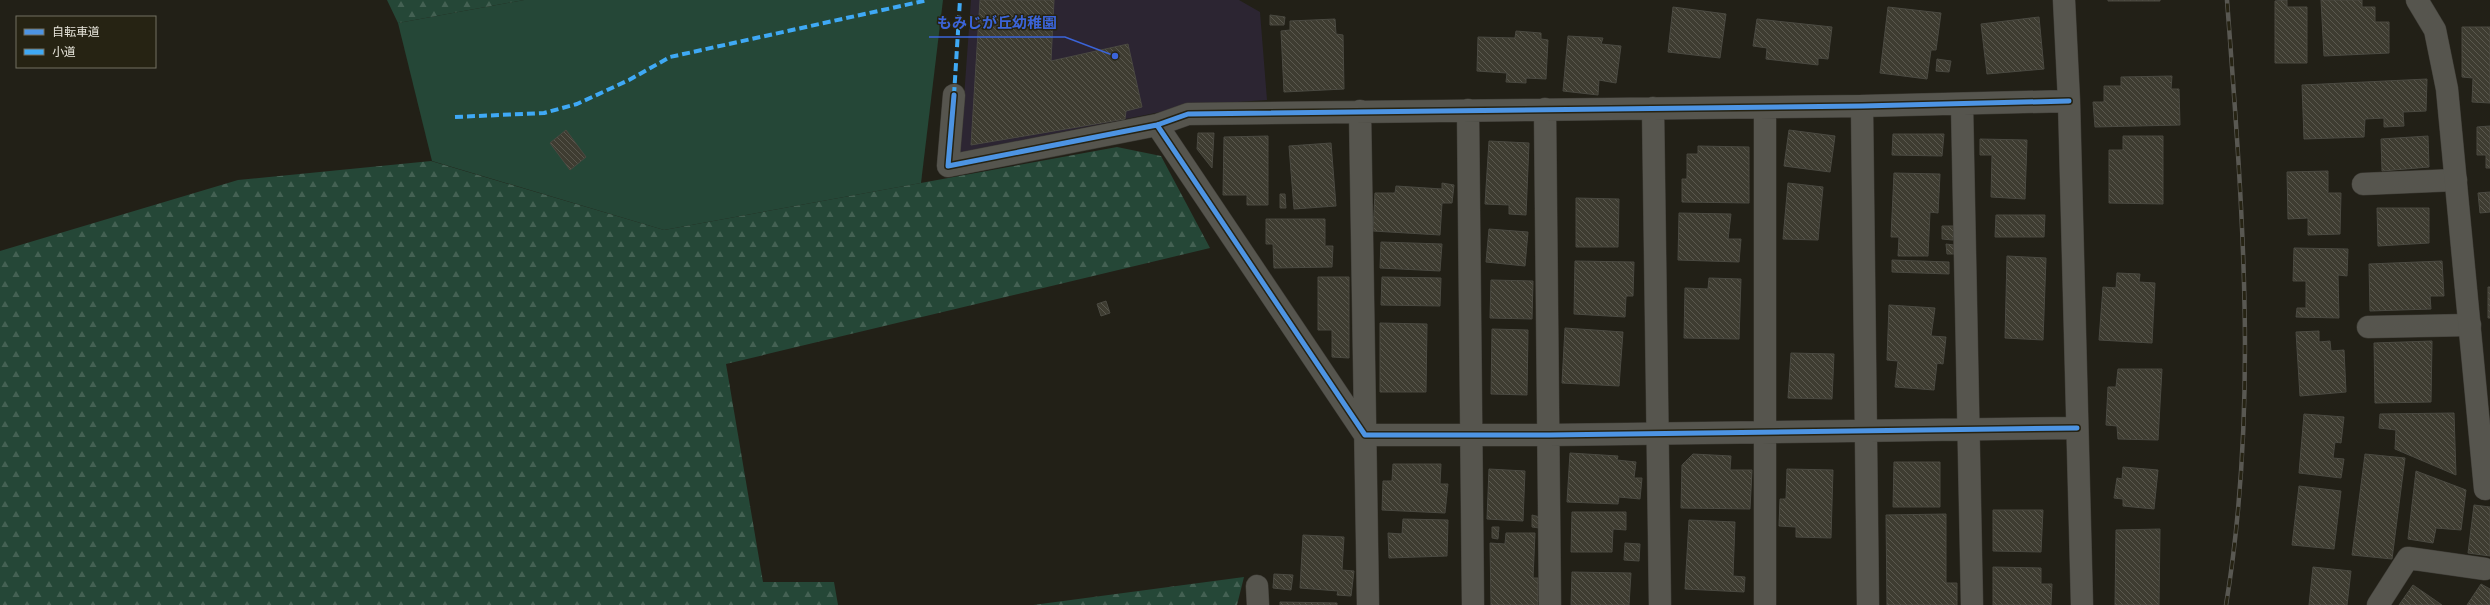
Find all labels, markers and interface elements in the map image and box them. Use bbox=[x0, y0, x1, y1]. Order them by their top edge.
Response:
callout: もみじが丘幼稚園 bbox=[929, 10, 1065, 37]
text: もみじが丘幼稚園 bbox=[937, 14, 1057, 32]
legend bbox=[16, 16, 156, 68]
text: 自転車道 bbox=[52, 25, 100, 39]
text: 小道 bbox=[52, 45, 76, 59]

